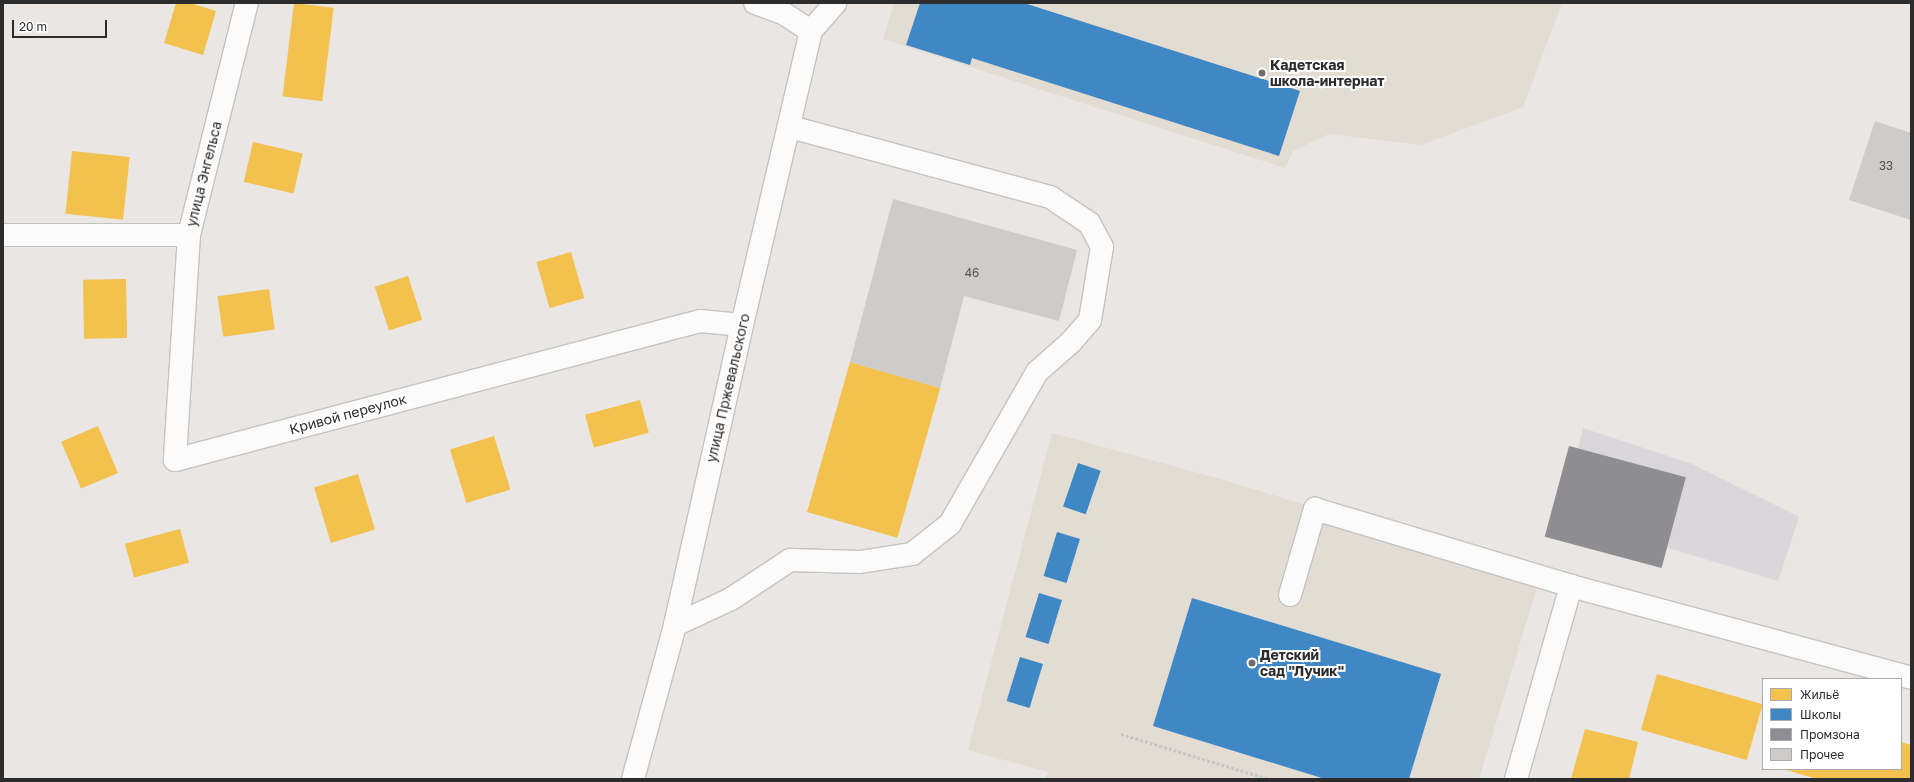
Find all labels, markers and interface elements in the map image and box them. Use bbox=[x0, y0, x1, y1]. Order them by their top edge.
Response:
scale bar bbox=[14, 12, 109, 38]
text: 20 m bbox=[19, 19, 47, 34]
place label: Кадетская школа-интернат bbox=[1270, 57, 1385, 90]
marker: Кадетская школа-интернат bbox=[1257, 68, 1267, 78]
street label: улица Энгельса bbox=[183, 120, 225, 228]
house number: 33 bbox=[1879, 159, 1893, 173]
house number: 46 bbox=[965, 266, 979, 280]
street label: улица Пржевальского bbox=[703, 312, 753, 464]
street label: Кривой переулок bbox=[288, 390, 408, 438]
place label: Детский сад "Лучик" bbox=[1260, 647, 1344, 680]
marker: Детский сад "Лучик" bbox=[1247, 658, 1257, 668]
legend bbox=[1762, 678, 1902, 770]
text: Жильё bbox=[1800, 687, 1839, 702]
text: Школы bbox=[1800, 707, 1841, 722]
text: Промзона bbox=[1800, 727, 1860, 742]
text: Прочее bbox=[1800, 747, 1844, 762]

